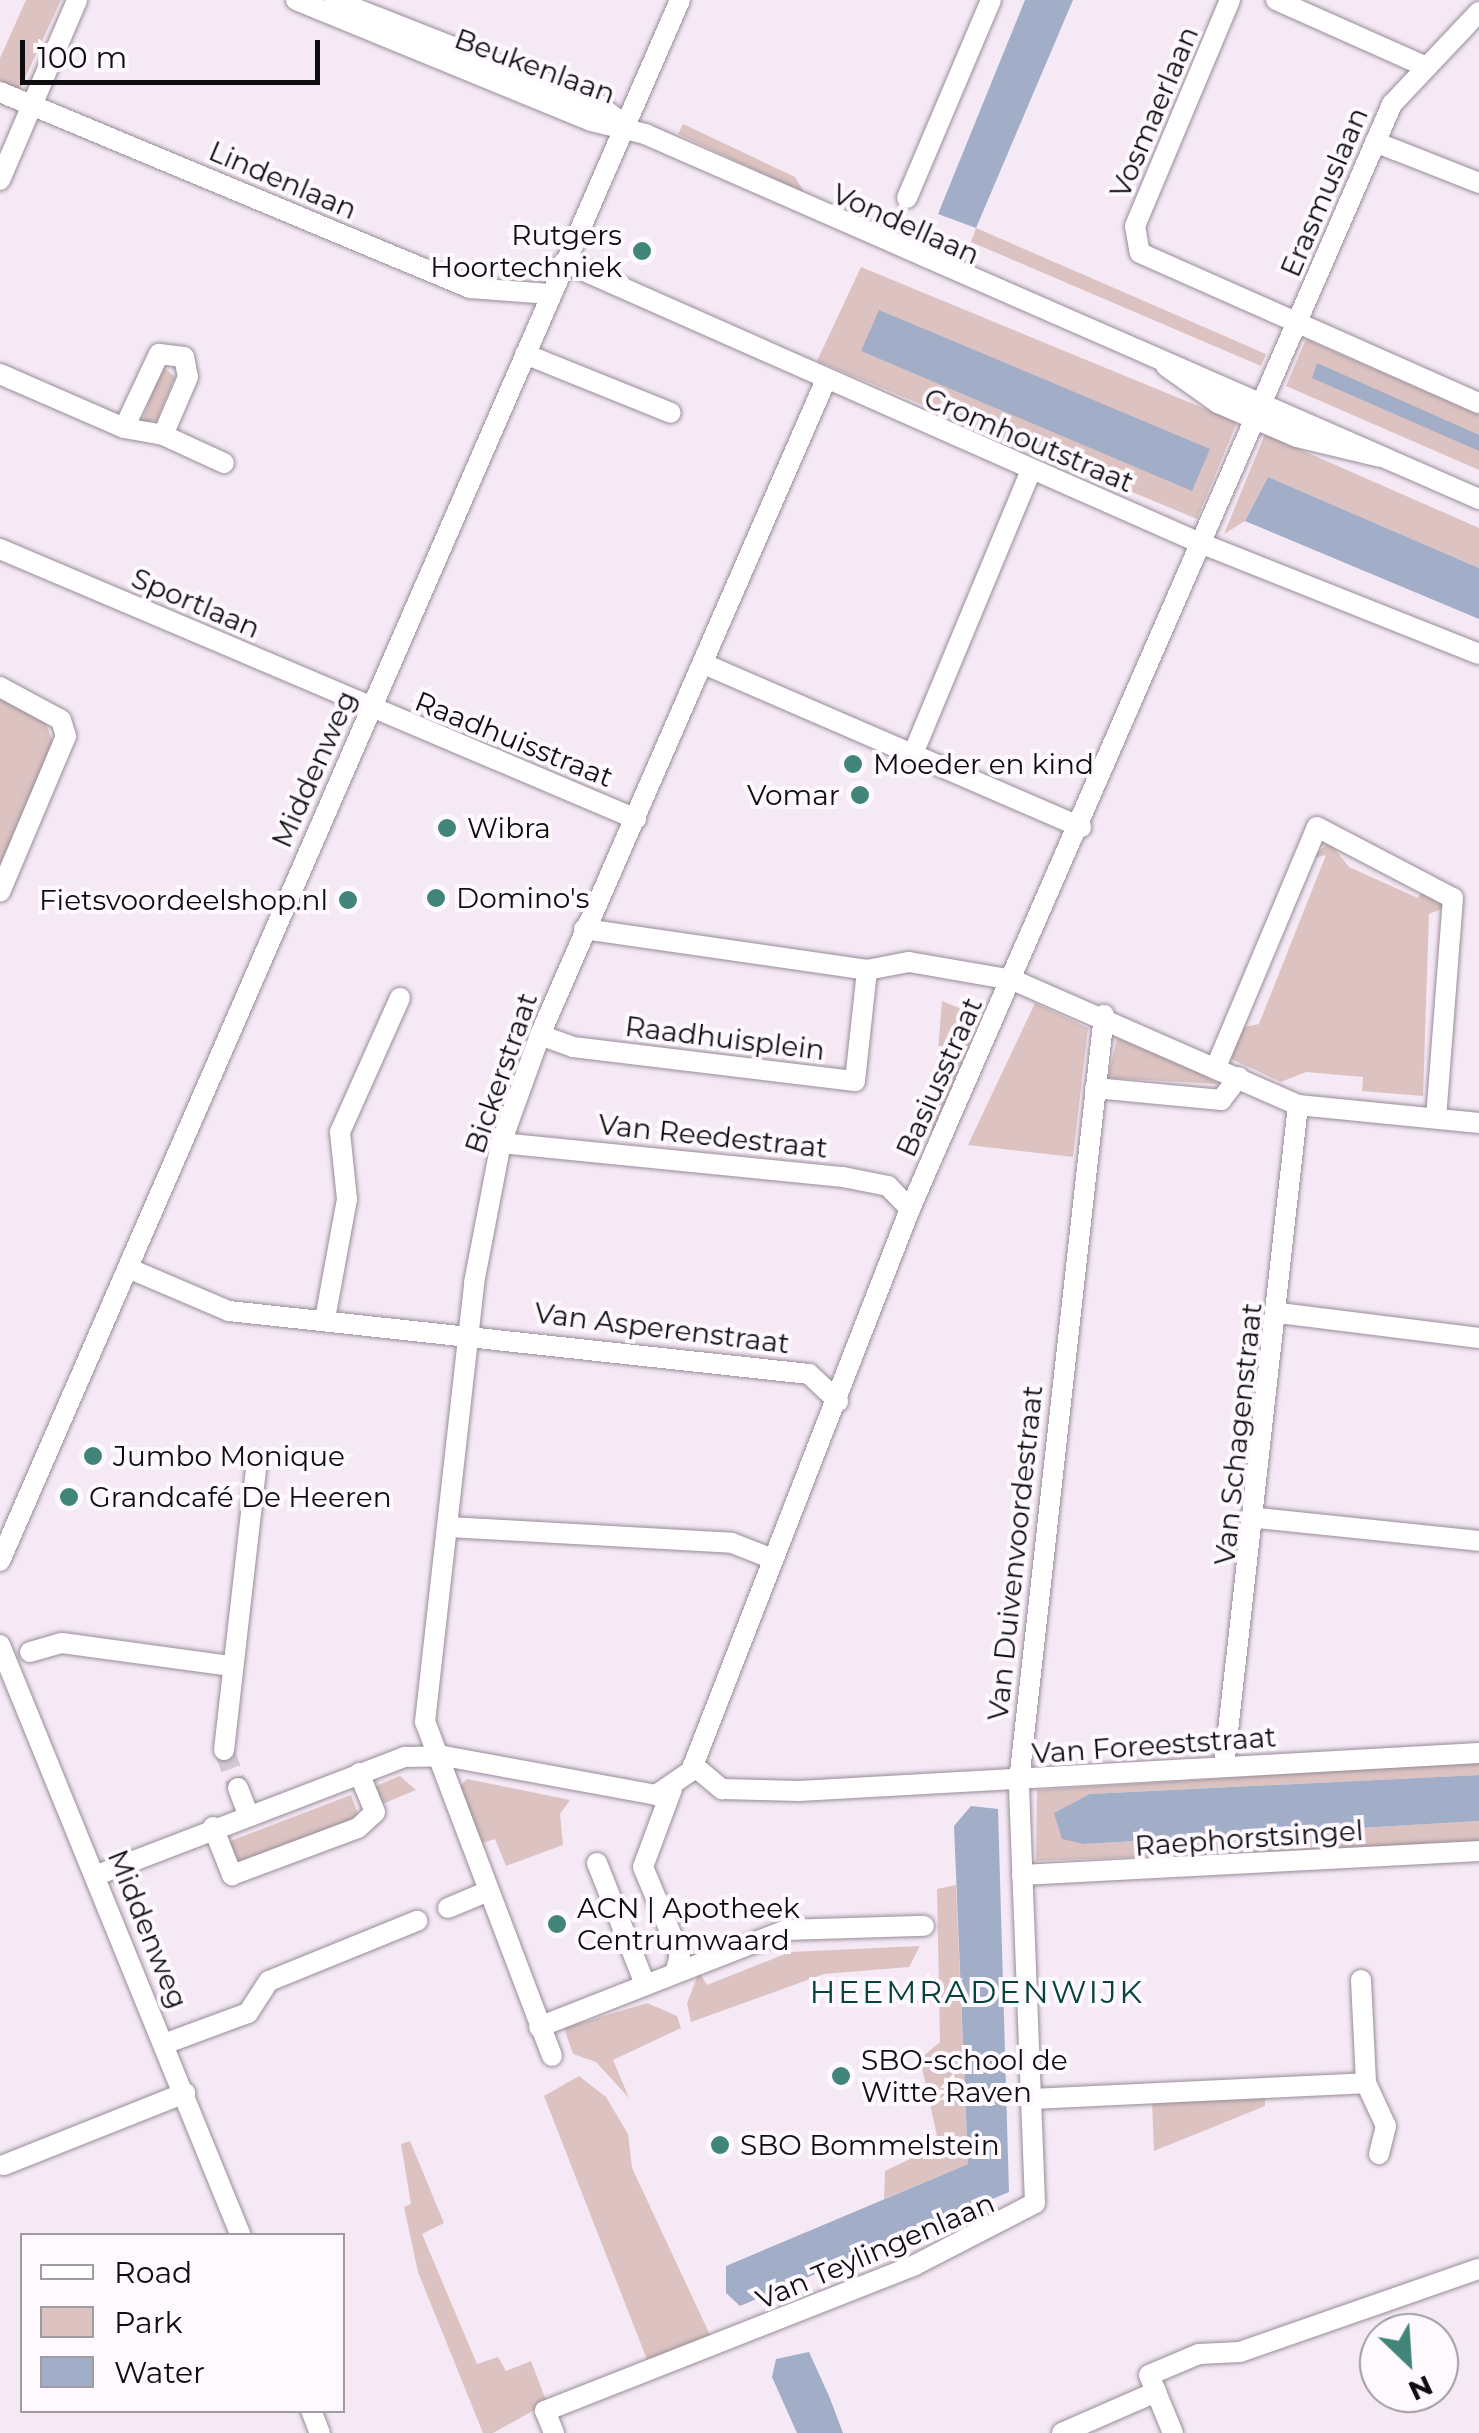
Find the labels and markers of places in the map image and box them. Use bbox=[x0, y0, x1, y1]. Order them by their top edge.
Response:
place label: Rutgers Hoortechniek bbox=[430, 218, 622, 284]
marker: Rutgers Hoortechniek bbox=[631, 240, 653, 262]
place label: Moeder en kind bbox=[873, 747, 1094, 781]
marker: Moeder en kind bbox=[842, 753, 864, 775]
place label: Vomar bbox=[747, 778, 840, 812]
marker: Vomar bbox=[849, 784, 871, 806]
place label: Wibra bbox=[467, 811, 551, 845]
marker: Wibra bbox=[436, 817, 458, 839]
place label: Domino's bbox=[456, 881, 589, 915]
place label: Fietsvoordeelshop.nl bbox=[39, 883, 328, 917]
marker: Domino's bbox=[425, 887, 447, 909]
marker: Fietsvoordeelshop.nl bbox=[337, 889, 359, 911]
place label: Jumbo Monique bbox=[113, 1439, 345, 1473]
marker: Jumbo Monique bbox=[82, 1445, 104, 1467]
place label: Grandcafé De Heeren bbox=[89, 1480, 392, 1514]
marker: Grandcafé De Heeren bbox=[58, 1486, 80, 1508]
place label: ACN | Apotheek Centrumwaard bbox=[577, 1891, 800, 1957]
marker: ACN | Apotheek Centrumwaard bbox=[546, 1913, 568, 1935]
place label: SBO-school de Witte Raven bbox=[861, 2043, 1068, 2109]
marker: SBO-school de Witte Raven bbox=[830, 2065, 852, 2087]
place label: SBO Bommelstein bbox=[740, 2128, 1000, 2162]
marker: SBO Bommelstein bbox=[709, 2134, 731, 2156]

